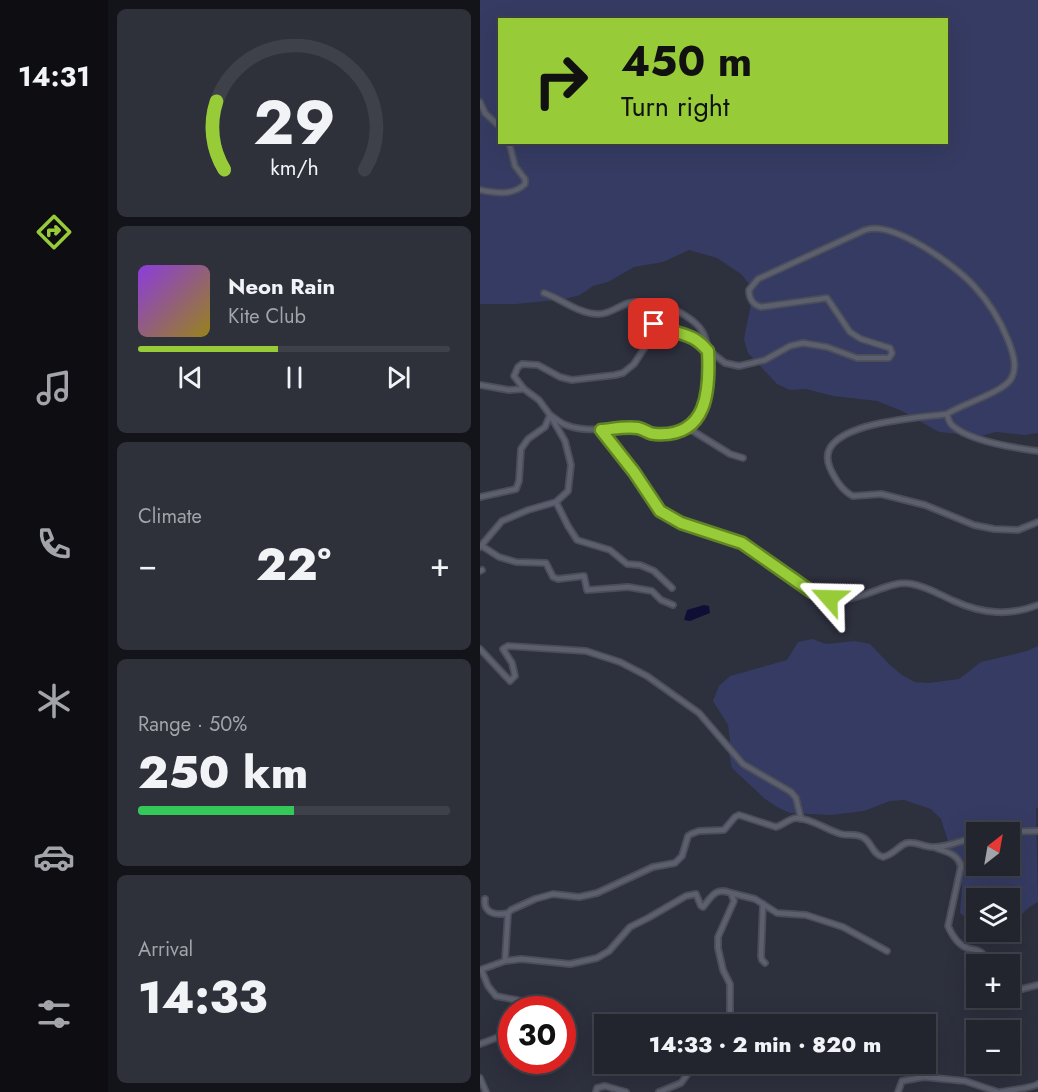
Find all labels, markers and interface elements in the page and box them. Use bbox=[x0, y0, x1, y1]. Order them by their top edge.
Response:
text: 450 m bbox=[621, 31, 752, 92]
icon: right bbox=[522, 42, 600, 120]
text: 14:31 bbox=[18, 57, 90, 96]
text: 29 bbox=[253, 77, 335, 167]
text: Turn right bbox=[621, 87, 729, 126]
text: km/h bbox=[270, 152, 318, 183]
icon: directions bbox=[33, 211, 75, 253]
text: Neon Rain bbox=[228, 270, 335, 302]
pin bbox=[628, 298, 679, 349]
text: Kite Club bbox=[228, 302, 306, 331]
icon: arrive bbox=[637, 307, 670, 340]
icon: previous bbox=[174, 361, 207, 394]
icon: pause bbox=[278, 361, 311, 394]
icon: next bbox=[382, 361, 415, 394]
icon: music bbox=[33, 367, 75, 409]
text: Climate bbox=[138, 502, 202, 531]
icon: phone bbox=[33, 523, 75, 565]
text: 22° bbox=[256, 532, 331, 597]
text: − bbox=[138, 541, 157, 588]
text: + bbox=[430, 541, 450, 588]
position arrow bbox=[797, 566, 861, 630]
icon: climate bbox=[33, 680, 75, 722]
text: Range · 50% bbox=[138, 710, 247, 739]
text: 250 km bbox=[138, 740, 308, 805]
north arrow bbox=[966, 822, 1020, 876]
map controls bbox=[966, 822, 1020, 1074]
icon: car bbox=[33, 836, 75, 878]
button: layers bbox=[966, 888, 1020, 942]
text: Arrival bbox=[138, 935, 193, 964]
button: + bbox=[966, 954, 1020, 1008]
text: 14:33 bbox=[138, 965, 267, 1030]
icon: filters bbox=[33, 993, 75, 1035]
speed limit sign: 30 bbox=[498, 996, 576, 1074]
button: − bbox=[966, 1020, 1020, 1074]
text: 14:33 · 2 min · 820 m bbox=[649, 1028, 881, 1060]

